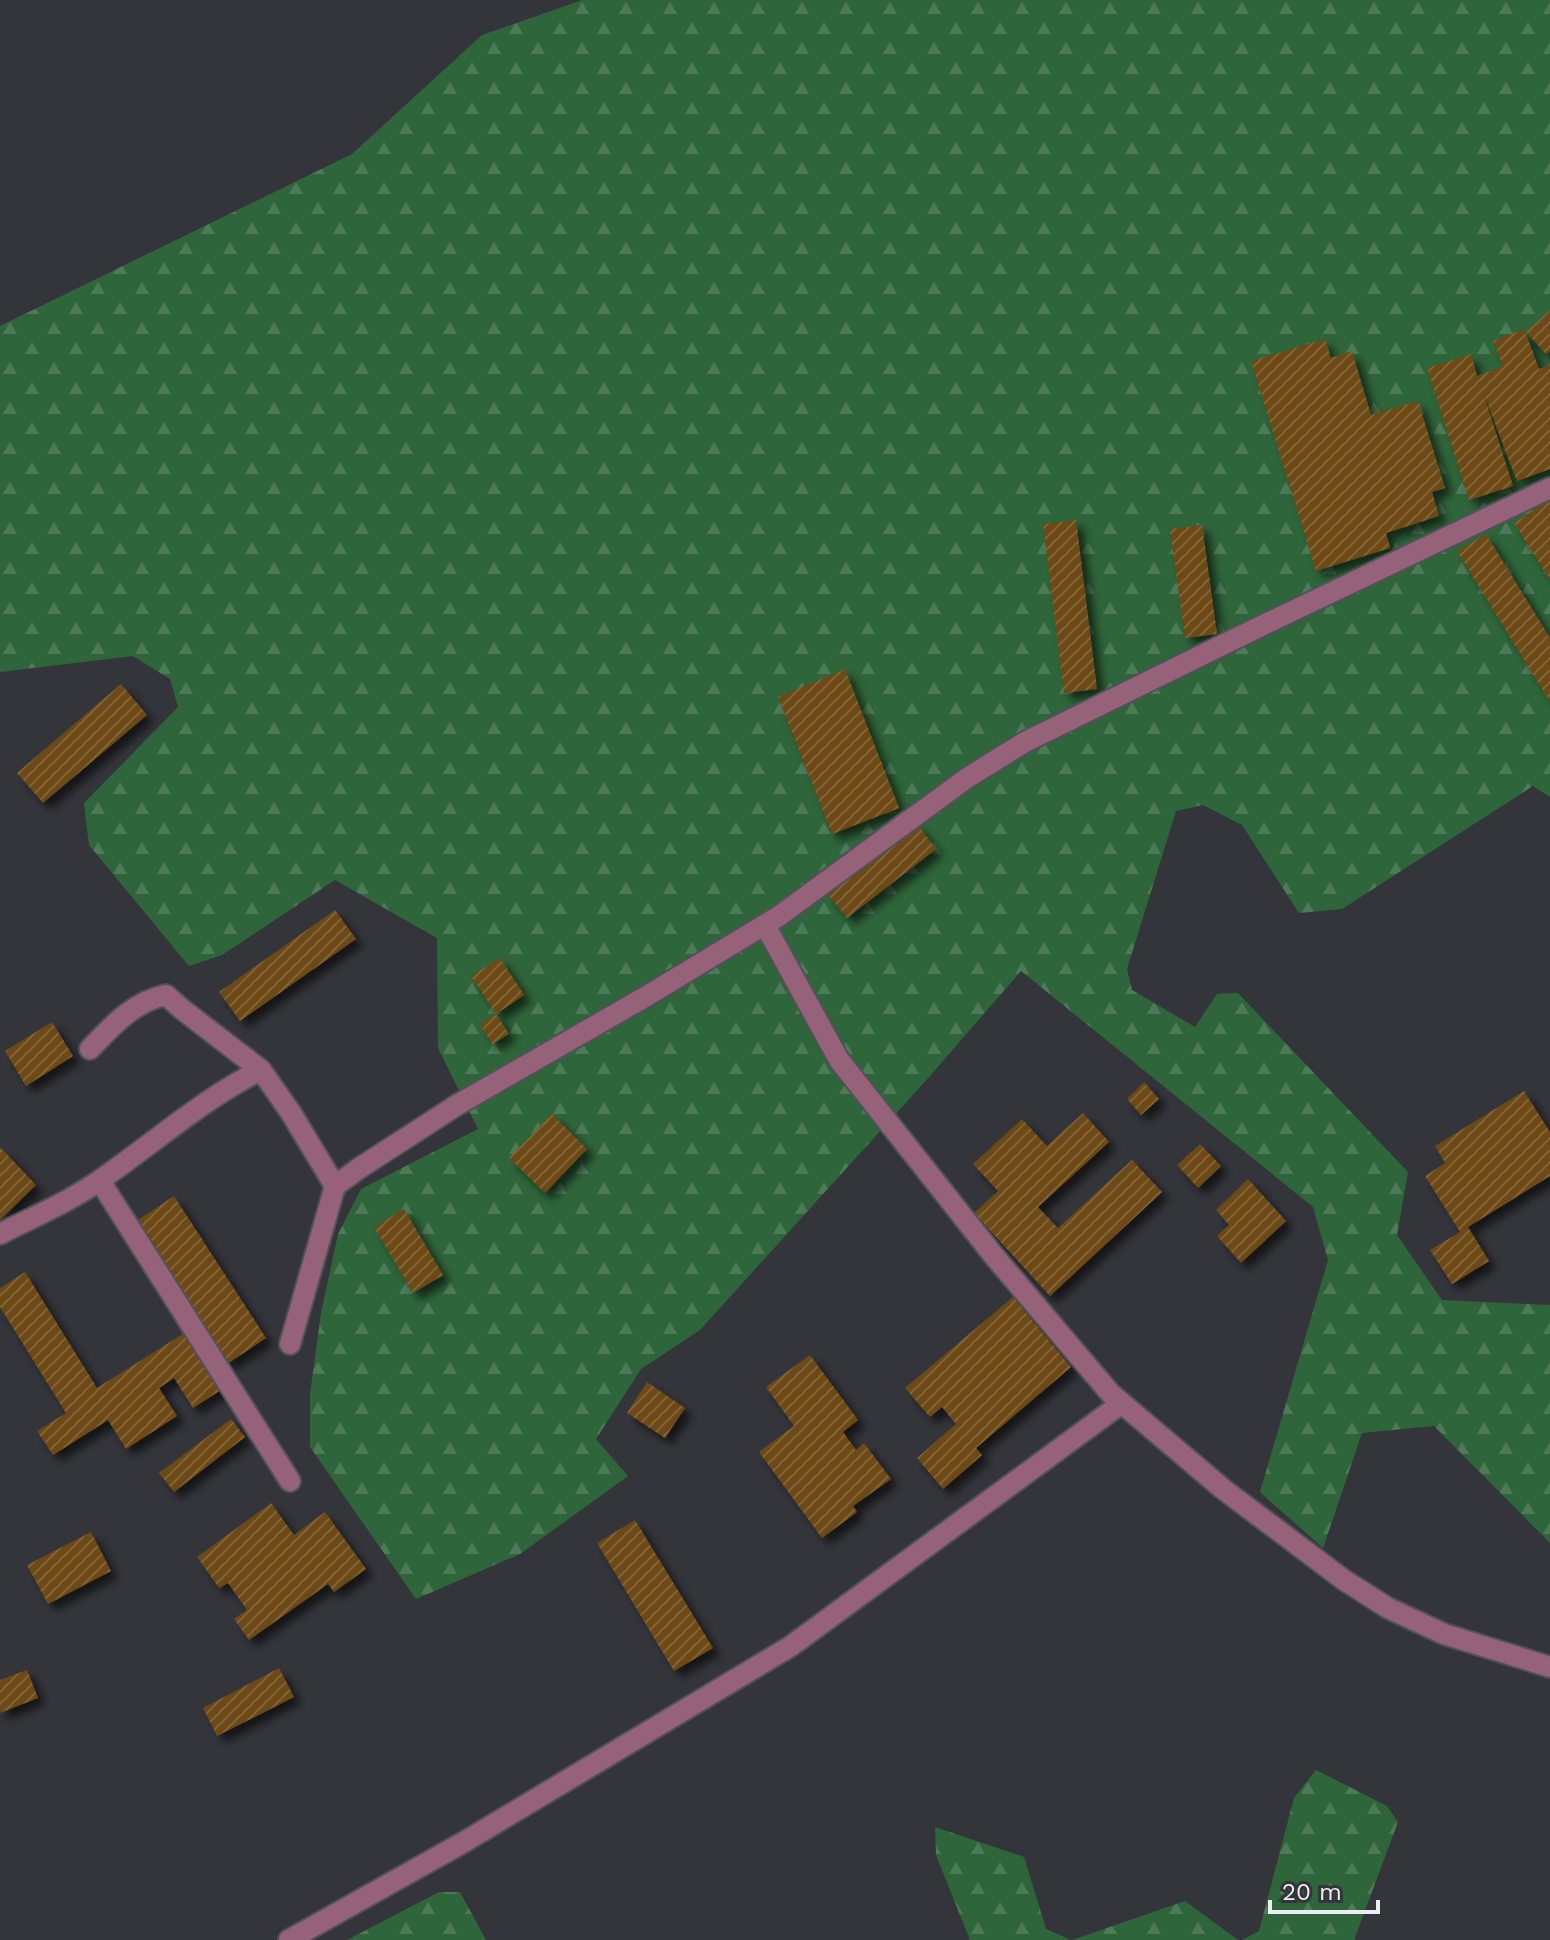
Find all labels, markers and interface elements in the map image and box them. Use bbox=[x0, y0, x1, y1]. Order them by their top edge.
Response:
scale bar bbox=[1270, 1864, 1378, 1914]
text: 20 m bbox=[1282, 1878, 1342, 1906]

